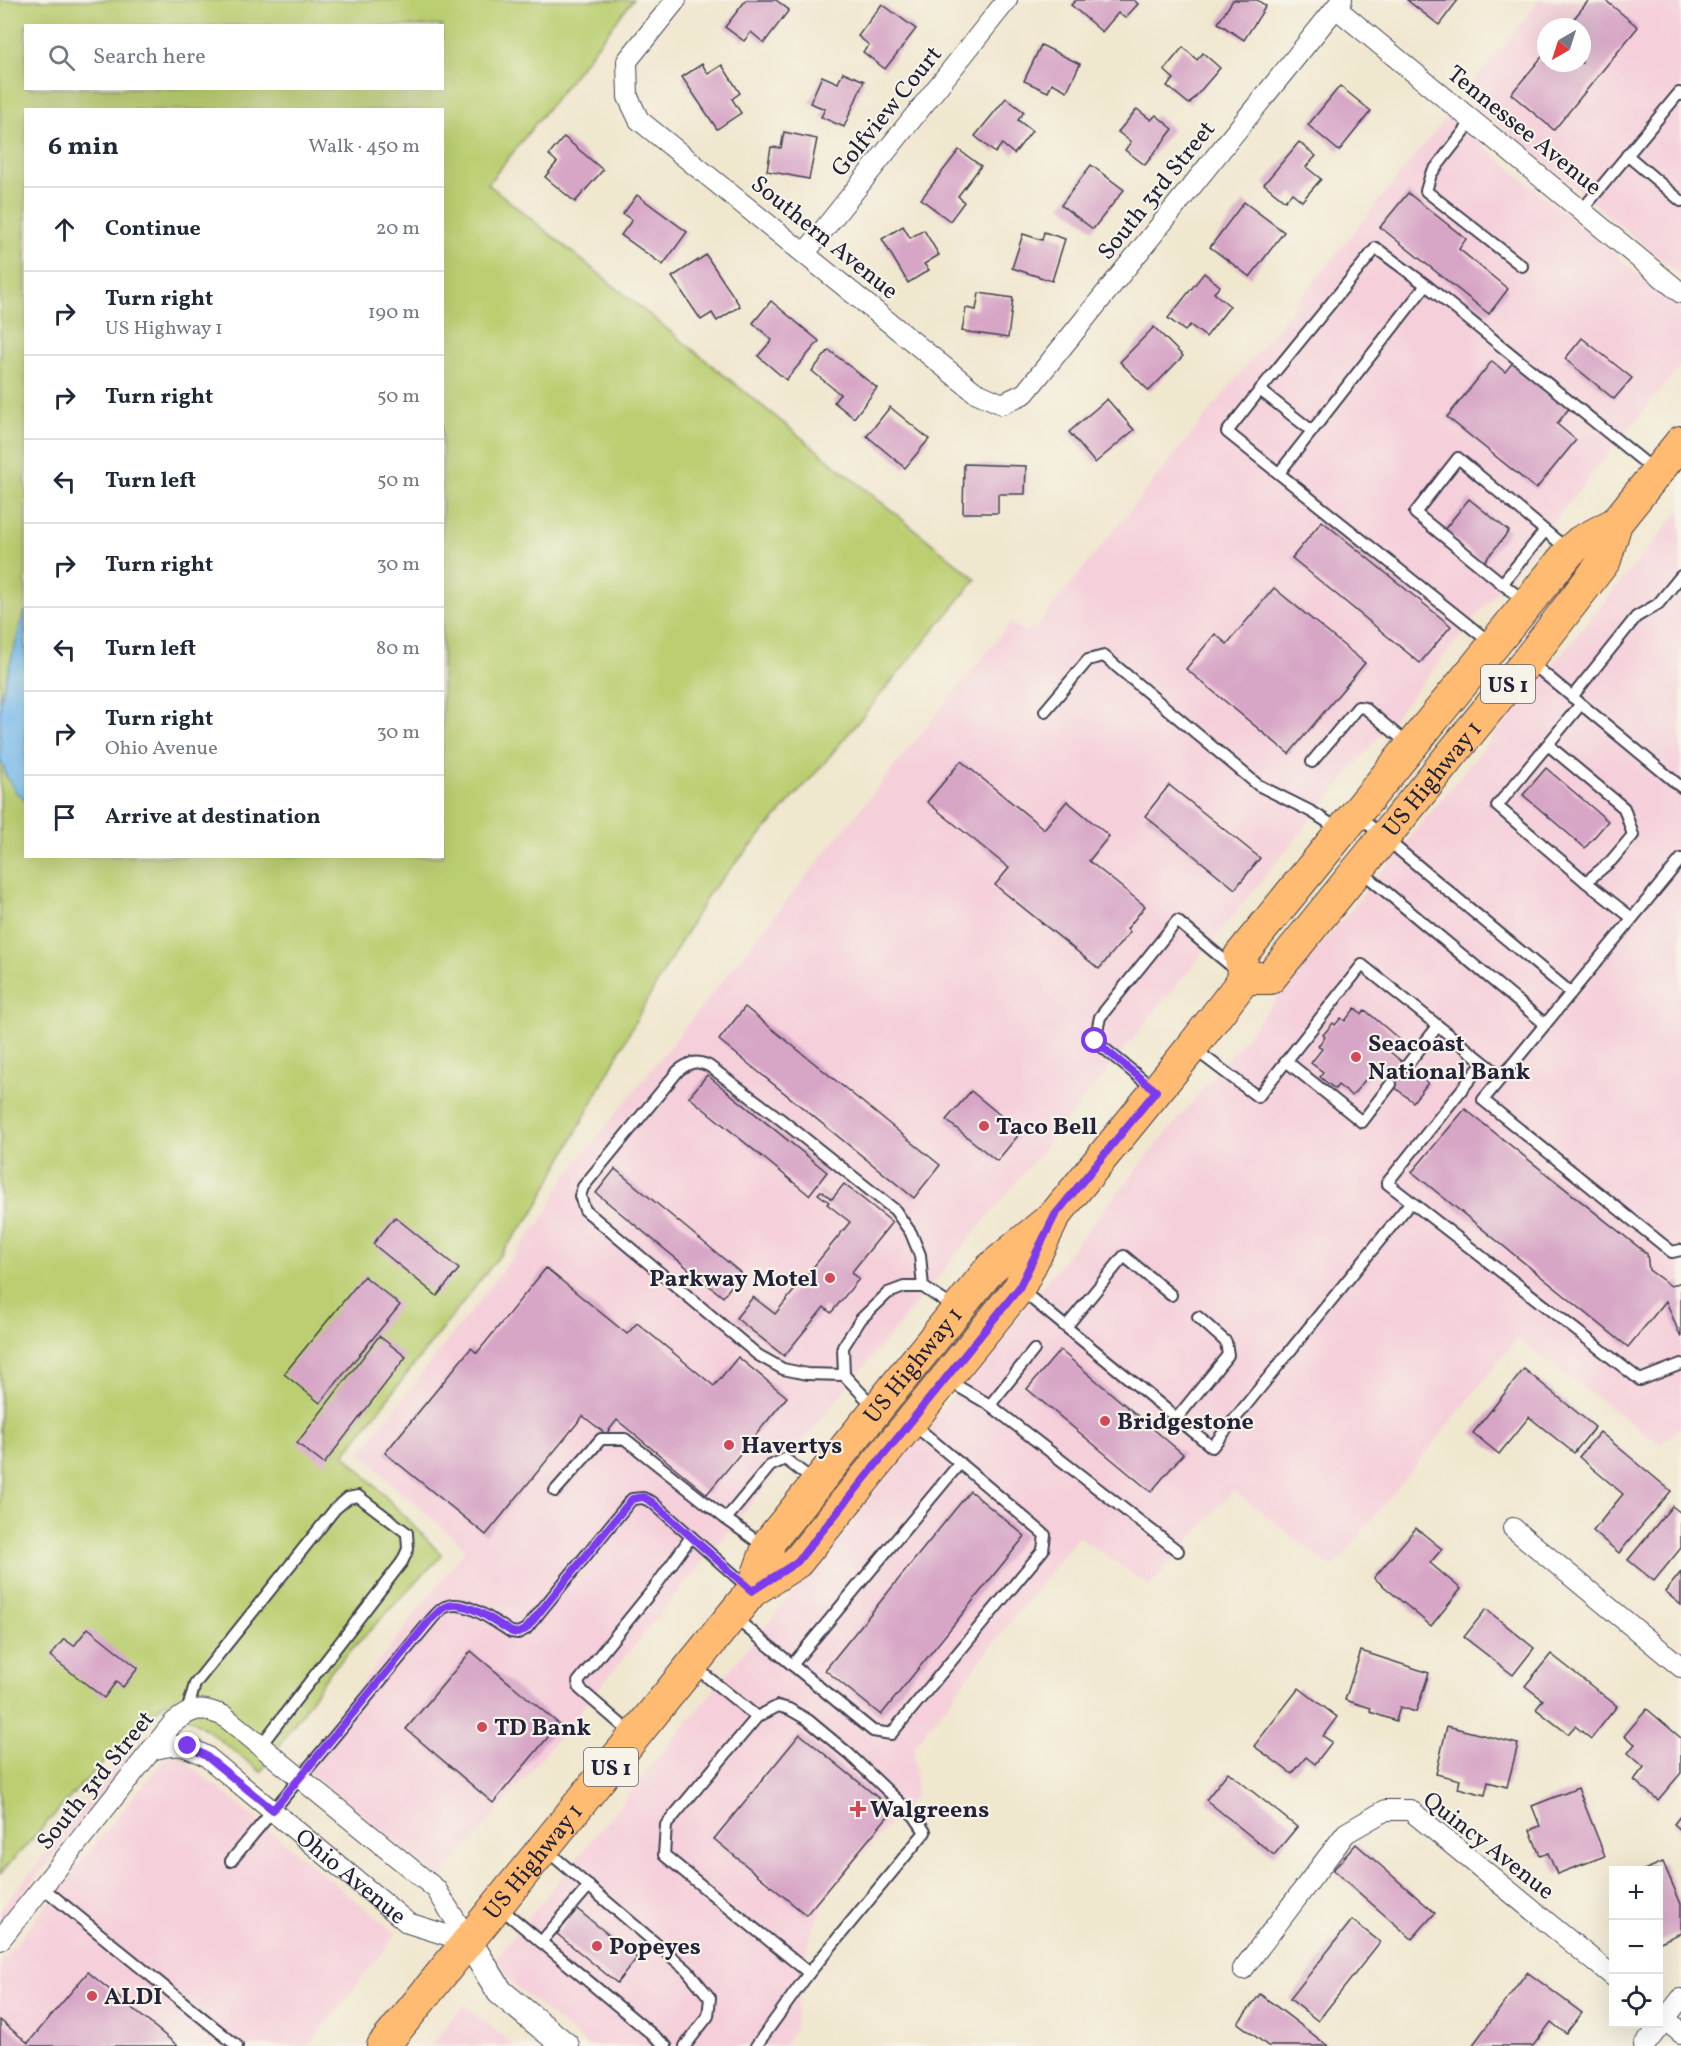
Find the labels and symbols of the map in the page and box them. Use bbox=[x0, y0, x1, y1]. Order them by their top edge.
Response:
north arrow bbox=[1537, 18, 1591, 72]
street label: Golfview Court bbox=[824, 40, 951, 185]
street label: Tennessee Avenue bbox=[1439, 58, 1608, 205]
street label: South 3rd Street bbox=[1091, 114, 1224, 268]
street label: Southern Avenue bbox=[743, 168, 905, 309]
road number: US 1 bbox=[1481, 665, 1535, 703]
street label: US Highway 1 bbox=[1376, 714, 1491, 845]
route start bbox=[1081, 1027, 1107, 1053]
place label: Seacoast National Bank bbox=[1368, 1028, 1531, 1090]
marker: Seacoast National Bank bbox=[1349, 1050, 1363, 1064]
place label: Taco Bell bbox=[996, 1111, 1098, 1145]
marker: Taco Bell bbox=[977, 1119, 991, 1133]
place label: Parkway Motel bbox=[649, 1263, 818, 1297]
marker: Parkway Motel bbox=[823, 1271, 837, 1285]
street label: US Highway 1 bbox=[857, 1300, 972, 1432]
place label: Bridgestone bbox=[1117, 1406, 1254, 1440]
marker: Bridgestone bbox=[1098, 1414, 1112, 1428]
place label: Havertys bbox=[741, 1430, 842, 1464]
marker: Havertys bbox=[722, 1438, 736, 1452]
street label: South 3rd Street bbox=[30, 1704, 163, 1858]
place label: TD Bank bbox=[494, 1712, 592, 1746]
marker: TD Bank bbox=[475, 1720, 489, 1734]
route end bbox=[174, 1732, 200, 1758]
road number: US 1 bbox=[584, 1748, 638, 1786]
street label: Quincy Avenue bbox=[1415, 1784, 1561, 1909]
place label: Walgreens bbox=[870, 1794, 989, 1828]
street label: US Highway 1 bbox=[477, 1797, 592, 1928]
marker: Walgreens bbox=[851, 1802, 865, 1816]
street label: Ohio Avenue bbox=[287, 1821, 413, 1934]
place label: Popeyes bbox=[609, 1931, 701, 1965]
marker: Popeyes bbox=[590, 1939, 604, 1953]
place label: ALDI bbox=[104, 1981, 162, 2015]
marker: ALDI bbox=[85, 1989, 99, 2003]

